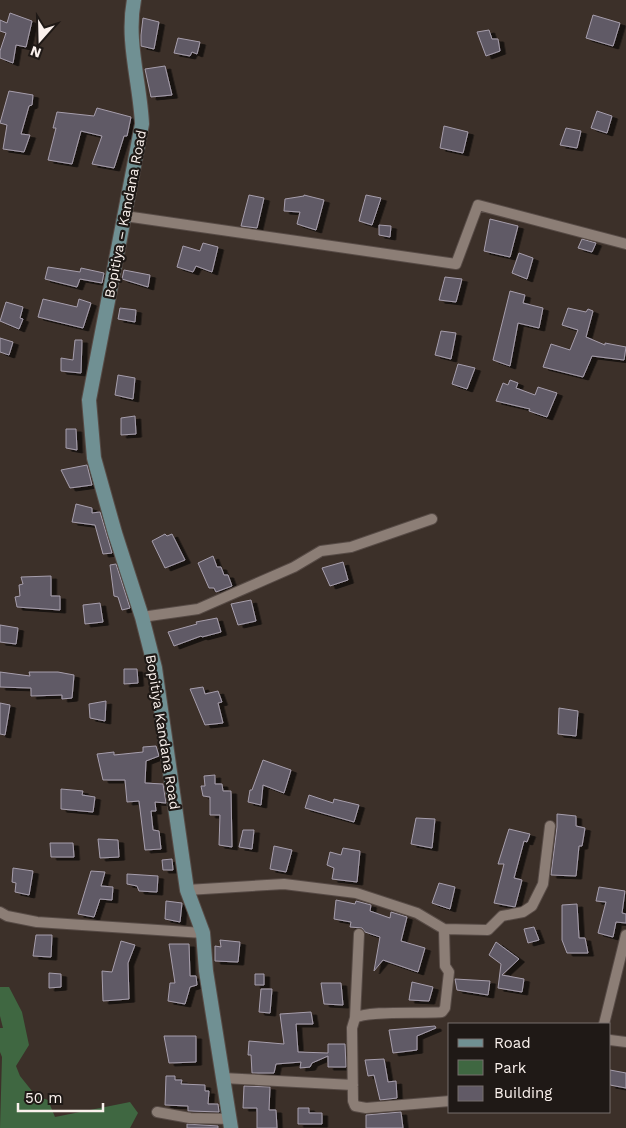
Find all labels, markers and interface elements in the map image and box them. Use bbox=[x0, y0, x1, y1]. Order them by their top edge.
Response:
north arrow bbox=[15, 15, 65, 65]
text: N bbox=[28, 43, 43, 62]
street label: Bopitiya – Kandana Road bbox=[101, 129, 149, 299]
street label: Bopitiya Kandana Road bbox=[143, 653, 183, 811]
legend bbox=[448, 1023, 611, 1113]
text: Road bbox=[494, 1034, 531, 1052]
text: Park bbox=[494, 1059, 527, 1077]
scale bar bbox=[18, 1080, 102, 1112]
text: Building bbox=[494, 1084, 552, 1102]
text: 50 m bbox=[25, 1089, 62, 1107]

